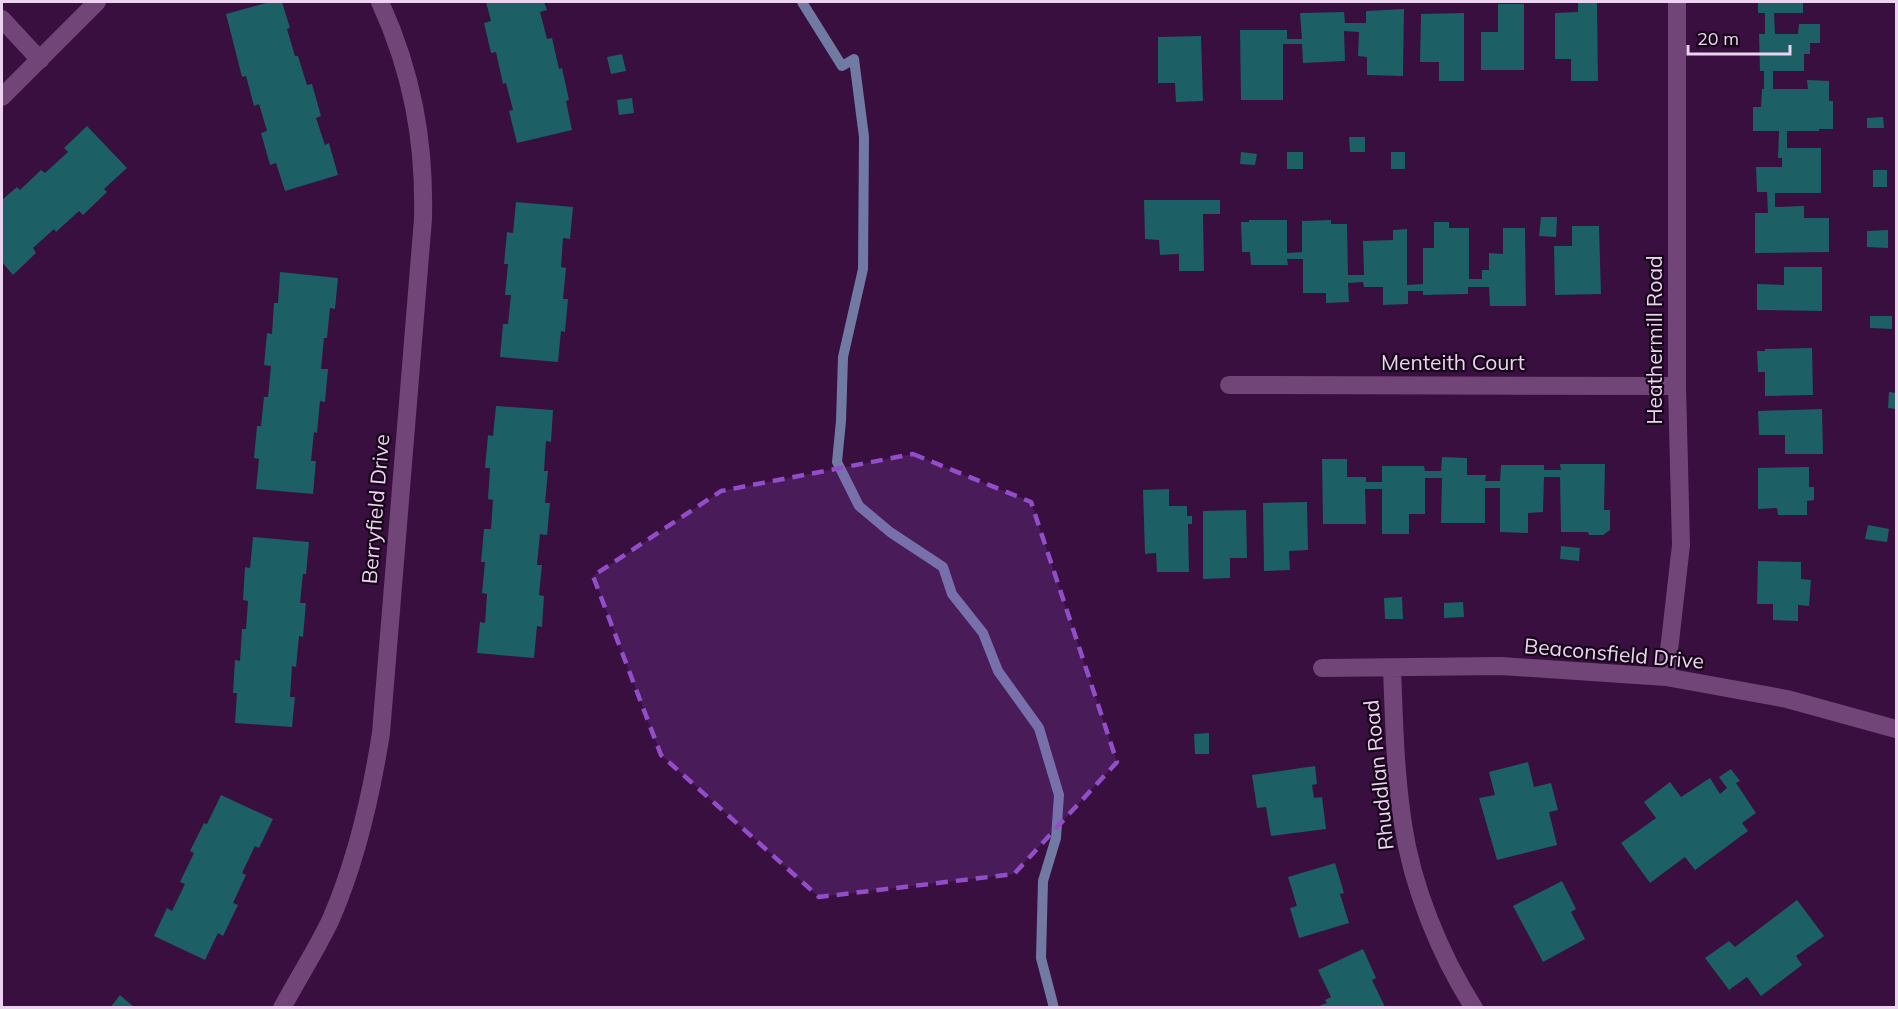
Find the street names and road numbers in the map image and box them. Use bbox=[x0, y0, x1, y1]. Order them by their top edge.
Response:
street label: Heathermill Road bbox=[1641, 255, 1667, 425]
street label: Menteith Court bbox=[1381, 349, 1525, 375]
street label: Berryfield Drive bbox=[356, 433, 394, 585]
street label: Beaconsfield Drive bbox=[1523, 632, 1705, 674]
street label: Rhuddlan Road bbox=[1357, 699, 1399, 852]

